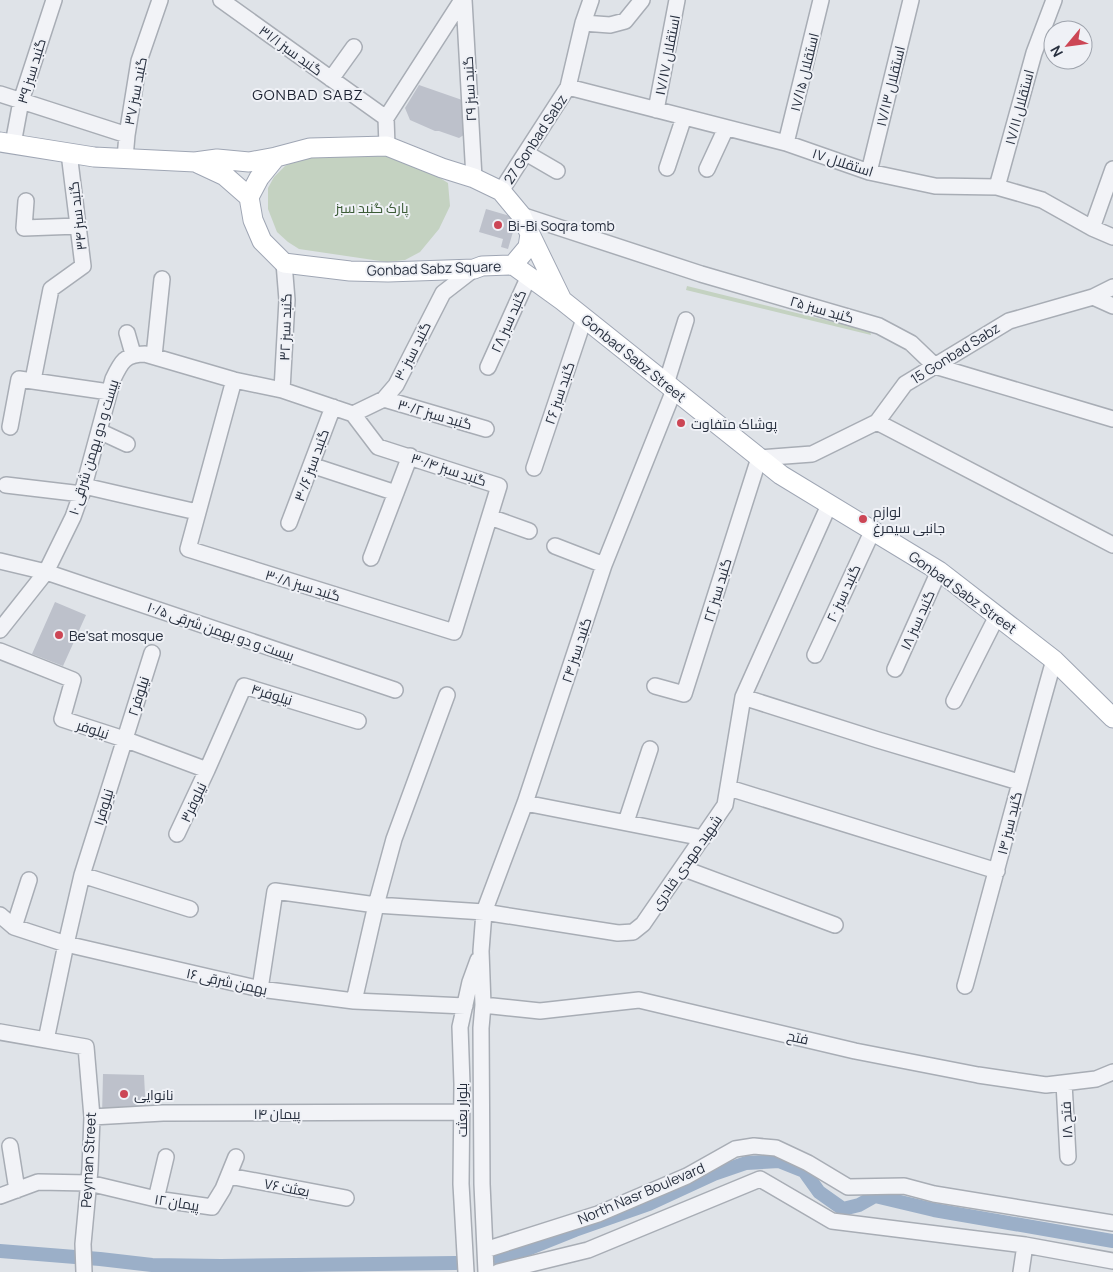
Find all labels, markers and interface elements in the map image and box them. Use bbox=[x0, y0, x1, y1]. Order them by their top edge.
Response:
street label: استقلال ۱۷/۱۷ bbox=[650, 13, 684, 97]
north arrow bbox=[1043, 20, 1093, 70]
street label: گنبد سبز ۳۱/۱ bbox=[255, 21, 327, 79]
street label: استقلال ۱۷/۱۵ bbox=[785, 31, 823, 113]
street label: گنبد سبز ۳۹ bbox=[12, 36, 50, 106]
text: N bbox=[1045, 43, 1067, 61]
street label: استقلال ۱۷/۱۳ bbox=[871, 44, 909, 128]
street label: گنبد سبز ۳۷ bbox=[119, 55, 151, 127]
street label: گنبد سبز ۲۹ bbox=[458, 56, 480, 122]
street label: استقلال ۱۷/۱۱ bbox=[1000, 67, 1038, 147]
district label: GONBAD SABZ bbox=[252, 84, 364, 105]
street label: 27 Gonbad Sabz bbox=[499, 91, 571, 187]
street label: استقلال ۱۷ bbox=[810, 143, 876, 181]
street label: گنبد سبز ۳۴ bbox=[63, 180, 91, 252]
park label: پارک گنبد سبز bbox=[334, 198, 409, 218]
place label: Bi-Bi Soqra tomb bbox=[508, 216, 615, 235]
marker: Bi-Bi Soqra tomb bbox=[492, 219, 504, 231]
street label: Gonbad Sabz Square bbox=[367, 256, 501, 280]
street label: گنبد سبز ۲۸ bbox=[486, 287, 530, 355]
street label: گنبد سبز ۲۵ bbox=[788, 291, 856, 327]
street label: گنبد سبز ۳۲ bbox=[274, 293, 296, 361]
street label: Gonbad Sabz Street bbox=[578, 310, 691, 406]
street label: گنبد سبز ۳۰ bbox=[389, 318, 435, 384]
street label: 15 Gonbad Sabz bbox=[907, 318, 1003, 388]
street label: گنبد سبز ۲۶ bbox=[539, 359, 579, 427]
street label: بیست و دو بهمن شرقی ۱۰ bbox=[63, 377, 123, 517]
street label: گنبد سبز ۳۰/۲ bbox=[396, 394, 474, 434]
place label: پوشاک متفاوت bbox=[691, 414, 777, 434]
marker: پوشاک متفاوت bbox=[675, 417, 687, 429]
street label: گنبد سبز ۳۰/۶ bbox=[289, 426, 333, 504]
street label: گنبد سبز ۳۰/۴ bbox=[409, 448, 489, 490]
place label: لوازم جانبی سیمرغ bbox=[873, 502, 945, 537]
marker: لوازم جانبی سیمرغ bbox=[857, 513, 869, 525]
street label: Gonbad Sabz Street bbox=[905, 546, 1021, 638]
street label: گنبد سبز ۲۲ bbox=[698, 556, 736, 624]
street label: گنبد سبز ۲۰ bbox=[821, 561, 865, 625]
street label: گنبد سبز ۳۰/۸ bbox=[263, 565, 343, 605]
street label: گنبد سبز ۱۸ bbox=[895, 587, 939, 653]
street label: بیست و دو بهمن شرقی ۱۰/۵ bbox=[145, 597, 297, 665]
street label: گنبد سبز ۲۴ bbox=[557, 615, 595, 685]
place label: Be'sat mosque bbox=[69, 626, 163, 645]
marker: Be'sat mosque bbox=[53, 629, 65, 641]
street label: نیلوفر۲ bbox=[123, 674, 153, 718]
street label: نیلوفر۴ bbox=[249, 679, 295, 709]
street label: نیلوفر bbox=[73, 715, 112, 743]
street label: نیلوفر۳ bbox=[175, 779, 211, 825]
street label: نیلوفر۱ bbox=[88, 786, 118, 828]
street label: گنبد سبز ۱۴ bbox=[992, 790, 1026, 856]
street label: شهید مهدی قادری bbox=[646, 811, 726, 913]
street label: بهمن شرقی ۱۶ bbox=[185, 963, 269, 999]
street label: فتح bbox=[785, 1025, 811, 1049]
street label: بلوار بعثت bbox=[452, 1083, 471, 1137]
place label: نانوایی bbox=[134, 1085, 174, 1104]
marker: نانوایی bbox=[118, 1088, 130, 1100]
street label: فتح ۱۸ bbox=[1056, 1101, 1076, 1139]
street label: پیمان ۱۴ bbox=[253, 1104, 301, 1124]
street label: Peyman Street bbox=[76, 1111, 100, 1208]
street label: North Nasr Boulevard bbox=[575, 1158, 707, 1228]
street label: بعثت ۷۶ bbox=[262, 1173, 312, 1201]
street label: پیمان ۱۲ bbox=[153, 1189, 201, 1216]

